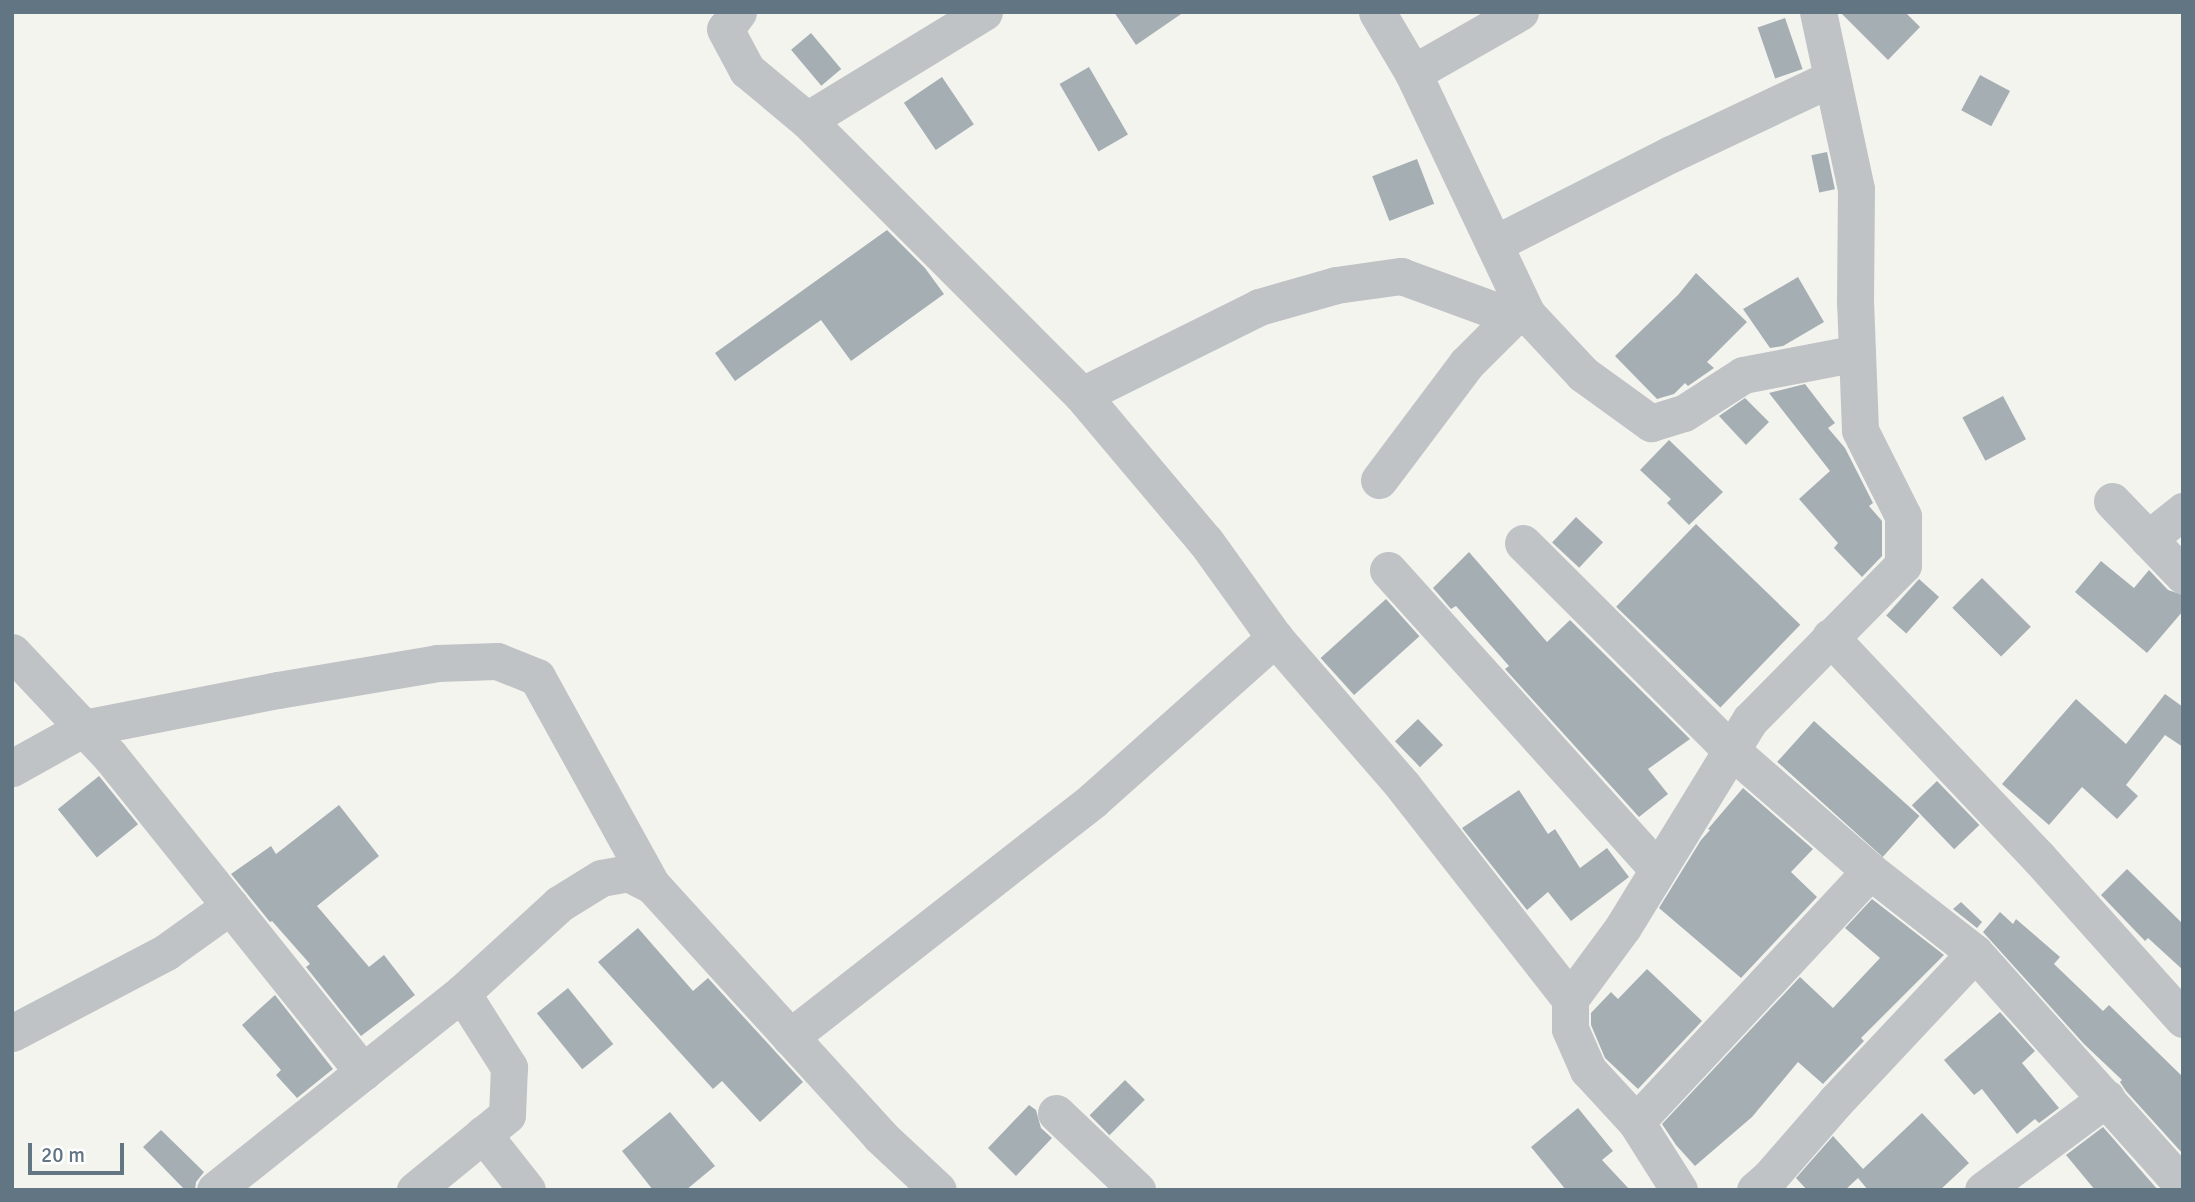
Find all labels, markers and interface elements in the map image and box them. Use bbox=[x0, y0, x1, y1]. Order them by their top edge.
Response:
scale bar bbox=[32, 1128, 128, 1172]
text: 20 m bbox=[41, 1142, 85, 1168]

